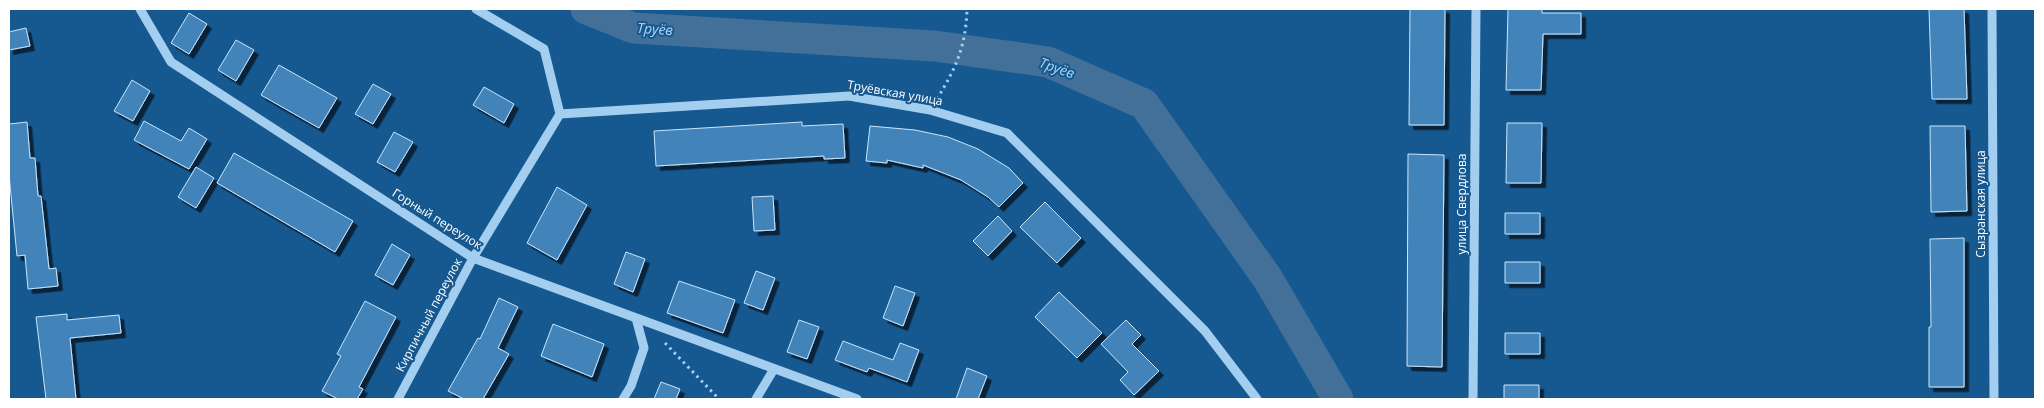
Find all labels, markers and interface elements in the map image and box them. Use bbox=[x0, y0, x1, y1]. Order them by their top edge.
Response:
water label: Труёв bbox=[636, 18, 674, 39]
water label: Труёв bbox=[1037, 53, 1078, 83]
street label: Труёвская улица bbox=[846, 76, 944, 109]
street label: Сызранская улица bbox=[1972, 150, 1989, 258]
street label: улица Свердлова bbox=[1453, 154, 1470, 254]
street label: Горный переулок bbox=[389, 184, 486, 253]
street label: Кирпичный переулок bbox=[391, 254, 466, 375]

